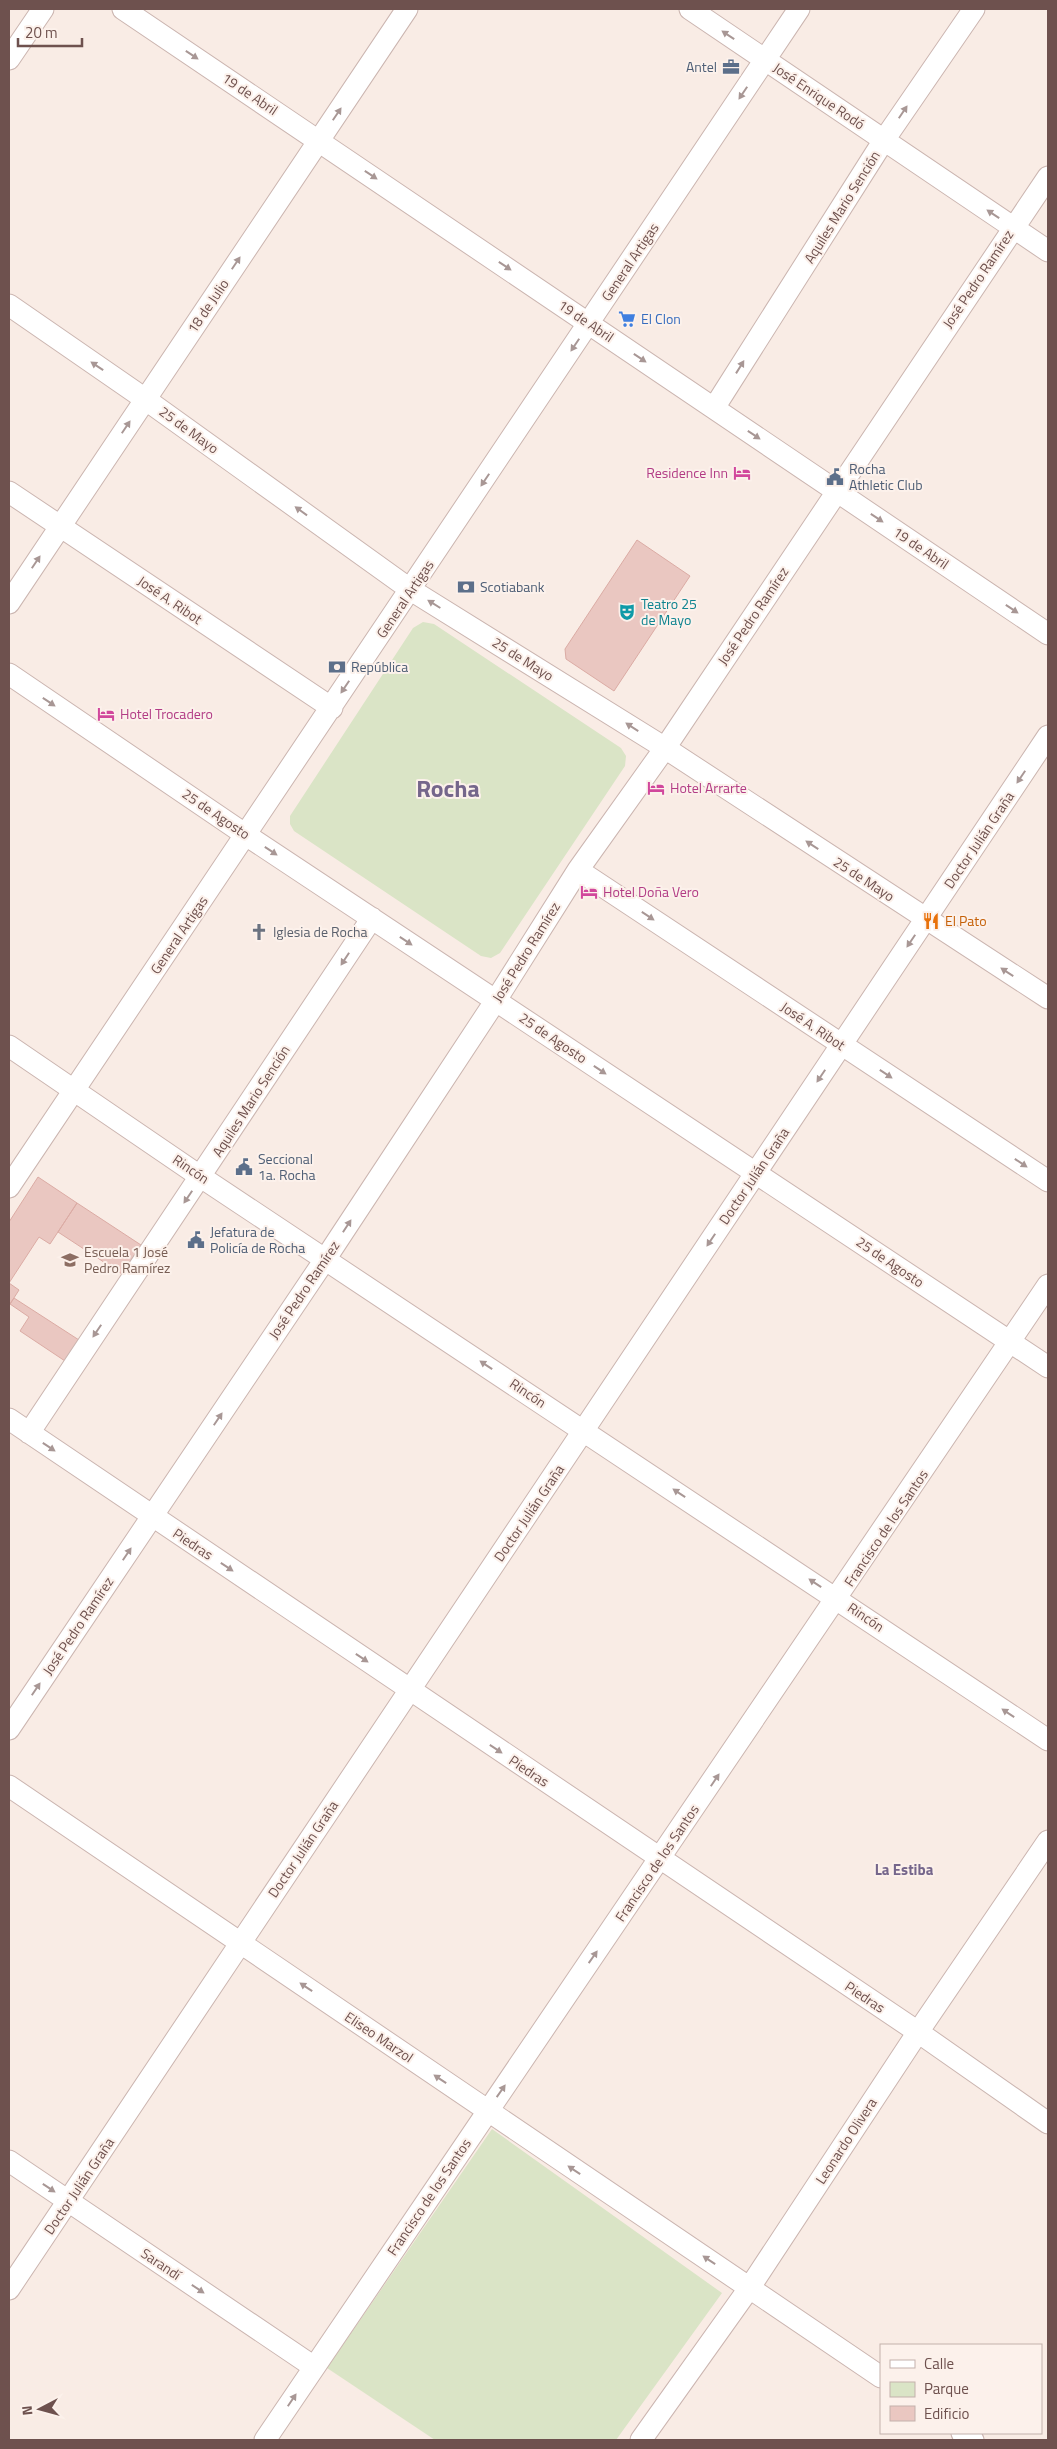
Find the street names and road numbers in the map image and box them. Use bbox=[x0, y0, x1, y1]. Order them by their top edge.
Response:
street label: José Enrique Rodó bbox=[769, 57, 869, 134]
street label: 19 de Abril bbox=[218, 67, 282, 120]
street label: Aquiles Mario Sención bbox=[798, 146, 885, 267]
street label: General Artigas bbox=[596, 218, 664, 305]
street label: José Pedro Ramírez bbox=[937, 225, 1018, 332]
street label: 18 de Julio bbox=[182, 274, 233, 337]
street label: 19 de Abril bbox=[554, 294, 618, 347]
street label: 25 de Mayo bbox=[155, 401, 223, 458]
street label: 19 de Abril bbox=[889, 521, 953, 574]
street label: General Artigas bbox=[371, 555, 439, 642]
street label: José Pedro Ramírez bbox=[712, 562, 793, 669]
street label: José A. Ribot bbox=[134, 570, 207, 629]
street label: 25 de Mayo bbox=[488, 631, 558, 686]
street label: 25 de Agosto bbox=[178, 783, 254, 844]
street label: Doctor Julián Graña bbox=[938, 787, 1019, 893]
street label: 25 de Mayo bbox=[830, 851, 899, 906]
street label: General Artigas bbox=[145, 891, 213, 978]
street label: José Pedro Ramírez bbox=[486, 898, 565, 1006]
street label: José A. Ribot bbox=[777, 996, 850, 1055]
street label: 25 de Agosto bbox=[515, 1007, 591, 1068]
street label: Aquiles Mario Sención bbox=[207, 1041, 295, 1161]
street label: Doctor Julián Graña bbox=[713, 1123, 794, 1229]
street label: Rincón bbox=[169, 1149, 214, 1189]
street label: 25 de Agosto bbox=[852, 1231, 928, 1292]
street label: José Pedro Ramírez bbox=[263, 1236, 344, 1343]
street label: Rincón bbox=[506, 1373, 551, 1413]
street label: Doctor Julián Graña bbox=[488, 1460, 569, 1566]
street label: Francisco de los Santos bbox=[838, 1465, 933, 1591]
street label: Piedras bbox=[169, 1523, 217, 1565]
street label: José Pedro Ramírez bbox=[37, 1572, 118, 1679]
street label: Rincón bbox=[844, 1597, 889, 1637]
street label: Piedras bbox=[505, 1750, 553, 1792]
street label: Doctor Julián Graña bbox=[262, 1796, 343, 1902]
street label: Francisco de los Santos bbox=[609, 1800, 704, 1926]
street label: Piedras bbox=[841, 1976, 889, 2018]
street label: Eliseo Marzol bbox=[341, 2006, 418, 2067]
street label: Leonardo Olivera bbox=[810, 2093, 881, 2188]
street label: Doctor Julián Graña bbox=[38, 2133, 119, 2239]
street label: Francisco de los Santos bbox=[381, 2134, 476, 2260]
street label: Sarandí bbox=[137, 2242, 186, 2285]

